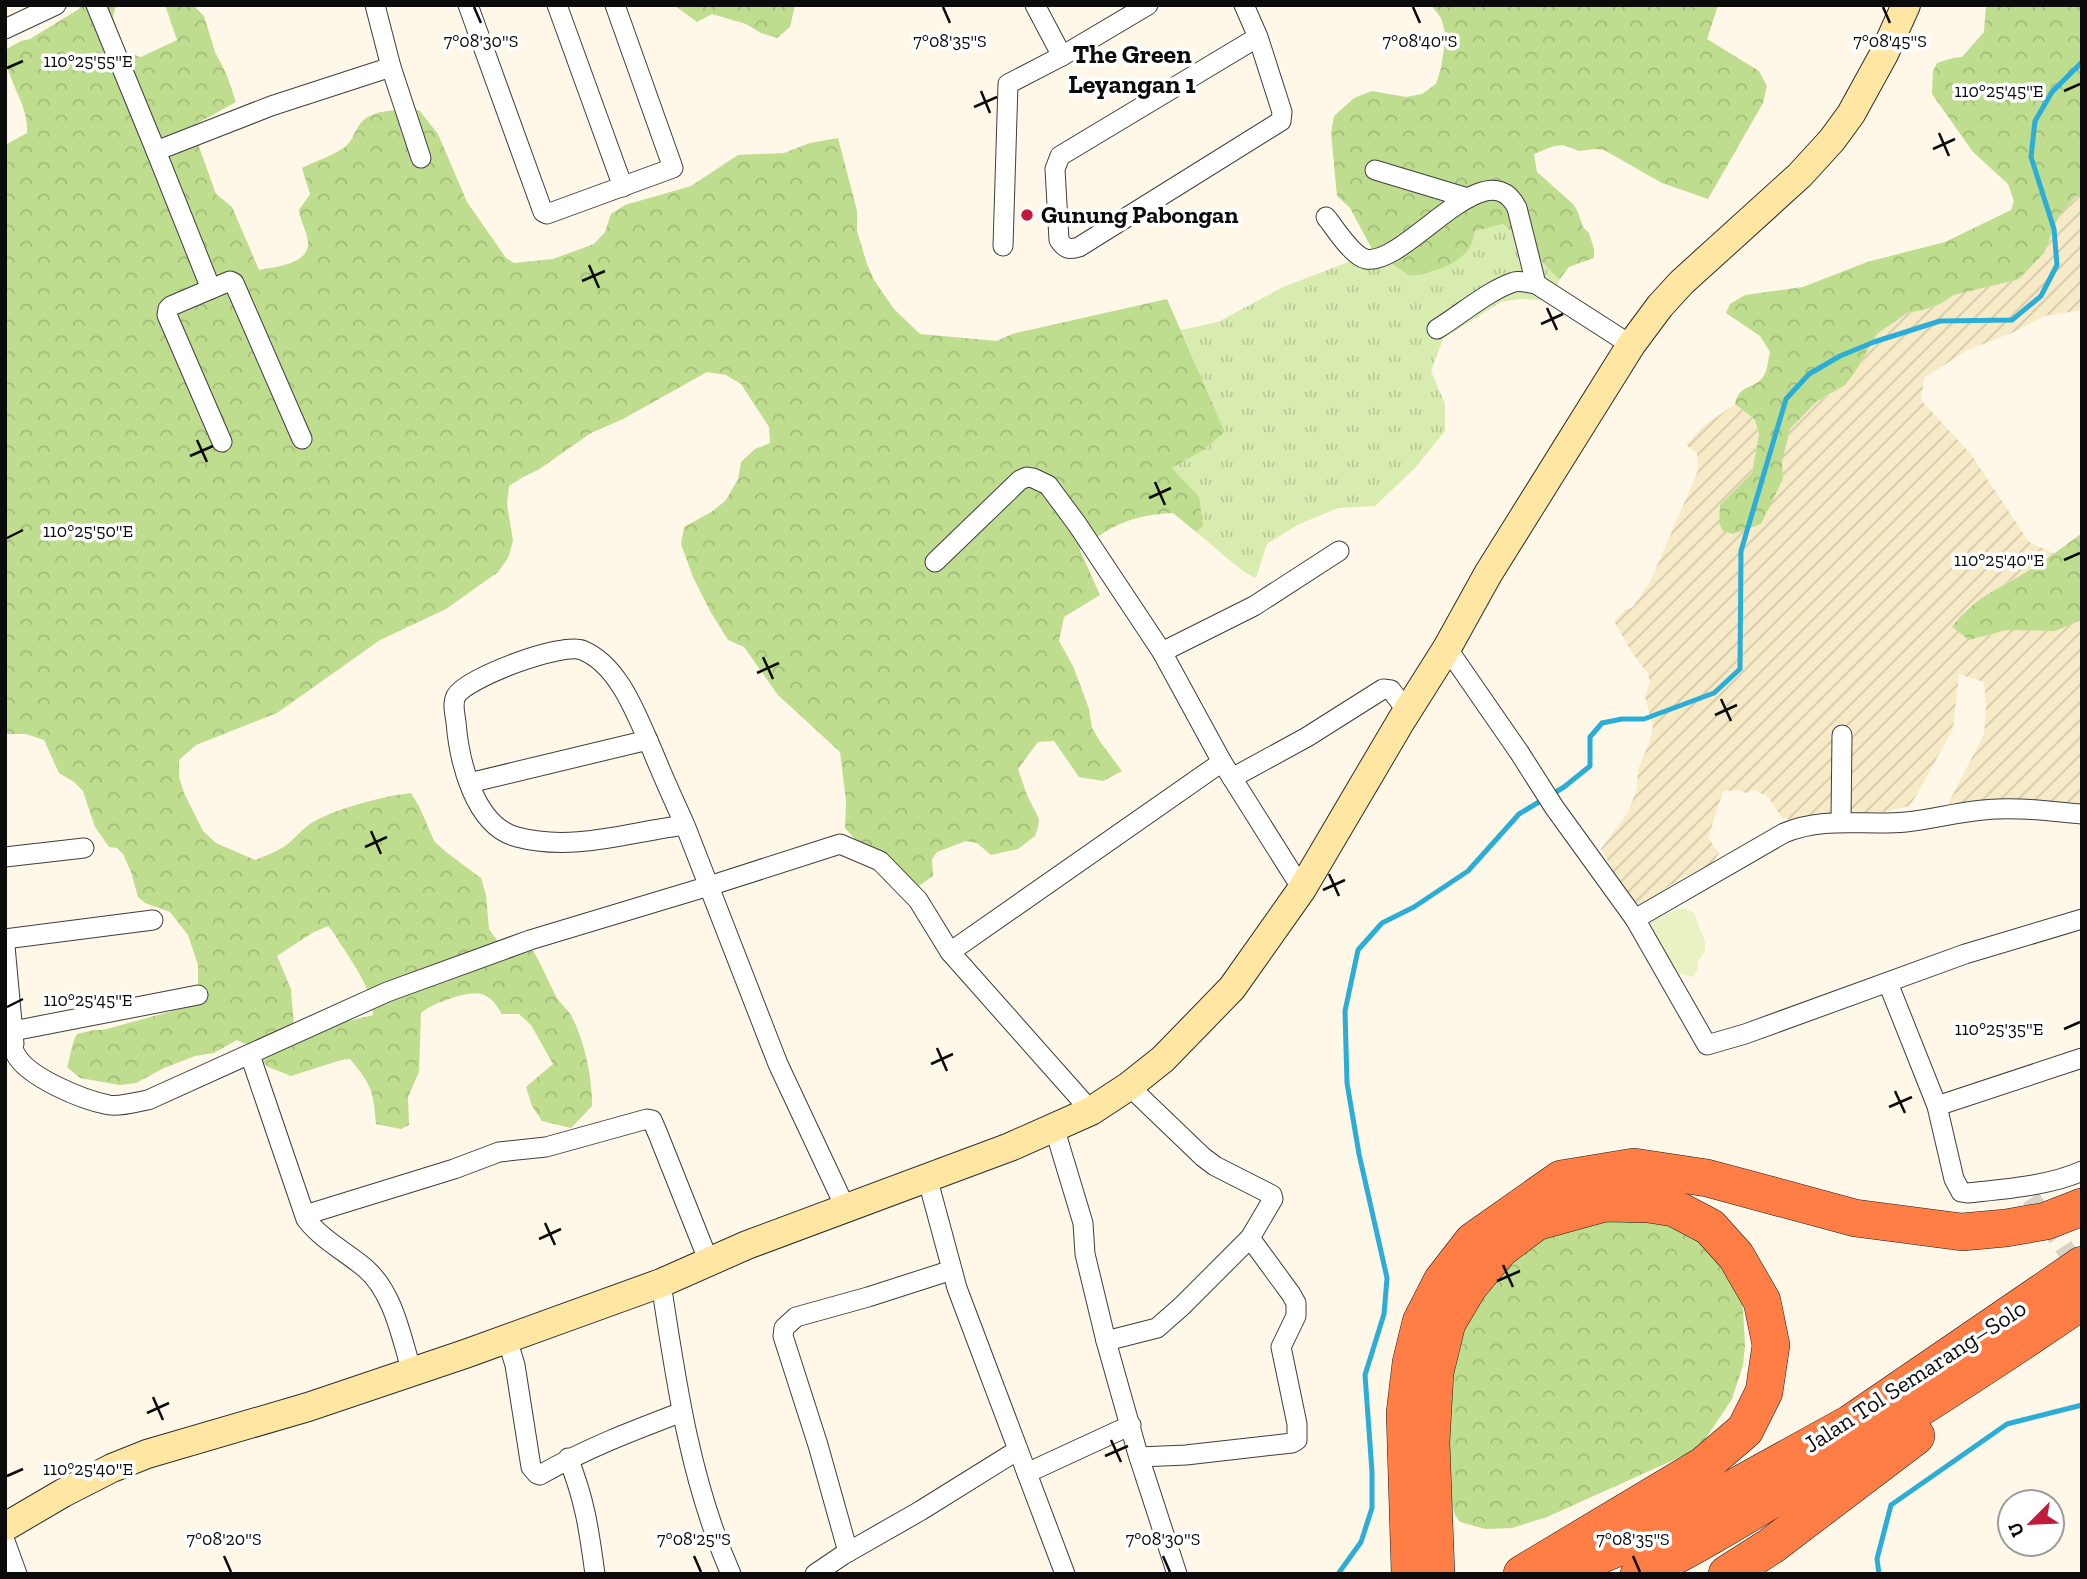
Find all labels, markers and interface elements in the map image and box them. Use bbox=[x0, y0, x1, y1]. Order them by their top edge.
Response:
text: 7°08'30"S bbox=[444, 30, 518, 52]
text: 7°08'35"S bbox=[913, 30, 987, 52]
text: 7°08'40"S bbox=[1383, 30, 1457, 52]
text: 7°08'45"S bbox=[1853, 30, 1927, 52]
district label: The Green Leyangan 1 bbox=[1068, 38, 1196, 100]
text: 110°25'55"E bbox=[44, 50, 132, 72]
text: 110°25'45"E bbox=[1955, 80, 2043, 102]
place label: Gunung Pabongan bbox=[1041, 200, 1238, 229]
marker: Gunung Pabongan bbox=[1019, 207, 1035, 223]
text: 110°25'50"E bbox=[43, 520, 133, 542]
text: 110°25'40"E bbox=[1954, 549, 2044, 571]
text: 110°25'45"E bbox=[44, 989, 132, 1011]
text: 110°25'35"E bbox=[1955, 1018, 2043, 1040]
street label: Jalan Tol Semarang–Solo bbox=[1798, 1293, 2031, 1458]
text: 110°25'40"E bbox=[43, 1458, 133, 1480]
north arrow bbox=[1996, 1488, 2066, 1558]
text: U bbox=[2003, 1518, 2029, 1541]
text: 7°08'20"S bbox=[186, 1528, 262, 1550]
text: 7°08'25"S bbox=[657, 1528, 731, 1550]
text: 7°08'30"S bbox=[1126, 1528, 1200, 1550]
text: 7°08'35"S bbox=[1596, 1528, 1670, 1550]

